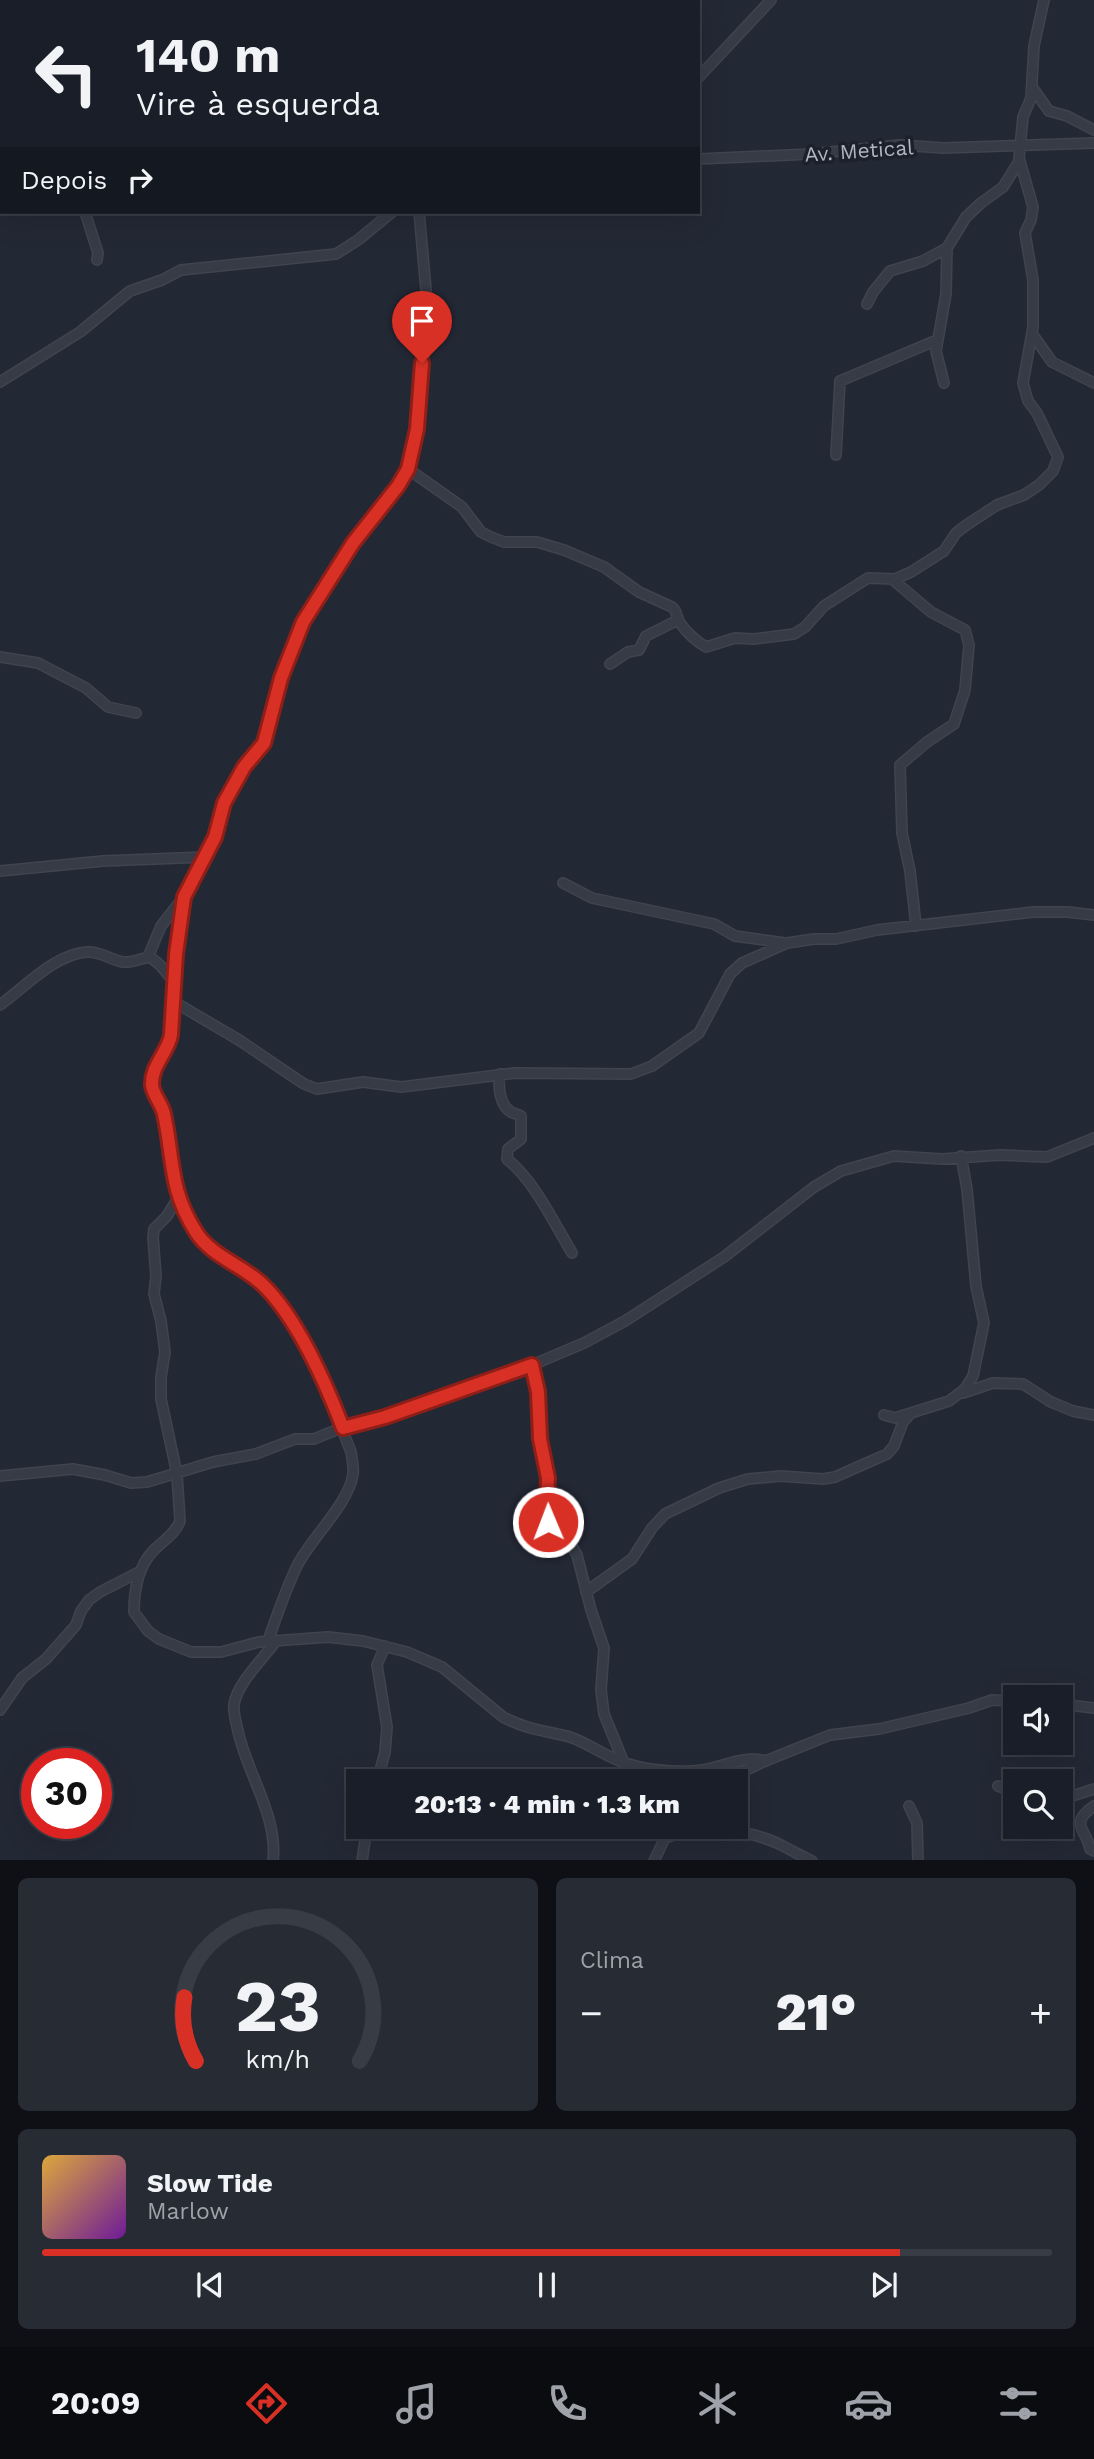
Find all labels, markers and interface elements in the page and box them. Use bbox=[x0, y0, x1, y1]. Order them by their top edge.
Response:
text: 140 m bbox=[136, 26, 280, 84]
icon: left bbox=[21, 28, 112, 119]
text: Vire à esquerda bbox=[136, 85, 380, 123]
street label: Av. Metical bbox=[804, 134, 915, 167]
icon: right bbox=[121, 161, 159, 199]
text: Depois bbox=[21, 165, 107, 195]
pin bbox=[392, 291, 452, 363]
icon: arrive bbox=[403, 302, 441, 340]
position arrow bbox=[511, 1485, 585, 1559]
map controls bbox=[1003, 1685, 1073, 1839]
button: sound bbox=[1003, 1685, 1073, 1755]
speed limit sign: 30 bbox=[21, 1748, 112, 1839]
button: search bbox=[1003, 1769, 1073, 1839]
text: 20:13 · 4 min · 1.3 km bbox=[414, 1789, 680, 1819]
text: Clima bbox=[580, 1947, 644, 1974]
text: 23 bbox=[235, 1963, 321, 2049]
text: 21° bbox=[776, 1982, 856, 2043]
text: − bbox=[580, 1991, 603, 2035]
text: + bbox=[1029, 1991, 1052, 2035]
text: km/h bbox=[246, 2044, 310, 2073]
text: Slow Tide bbox=[147, 2168, 273, 2198]
text: Marlow bbox=[147, 2198, 229, 2225]
icon: previous bbox=[191, 2266, 229, 2304]
icon: pause bbox=[528, 2266, 566, 2304]
icon: next bbox=[865, 2266, 903, 2304]
icon: directions bbox=[242, 2379, 291, 2428]
icon: music bbox=[392, 2379, 441, 2428]
icon: phone bbox=[543, 2379, 592, 2428]
icon: climate bbox=[693, 2379, 742, 2428]
icon: car bbox=[844, 2379, 893, 2428]
icon: filters bbox=[994, 2379, 1043, 2428]
text: 20:09 bbox=[51, 2384, 140, 2422]

